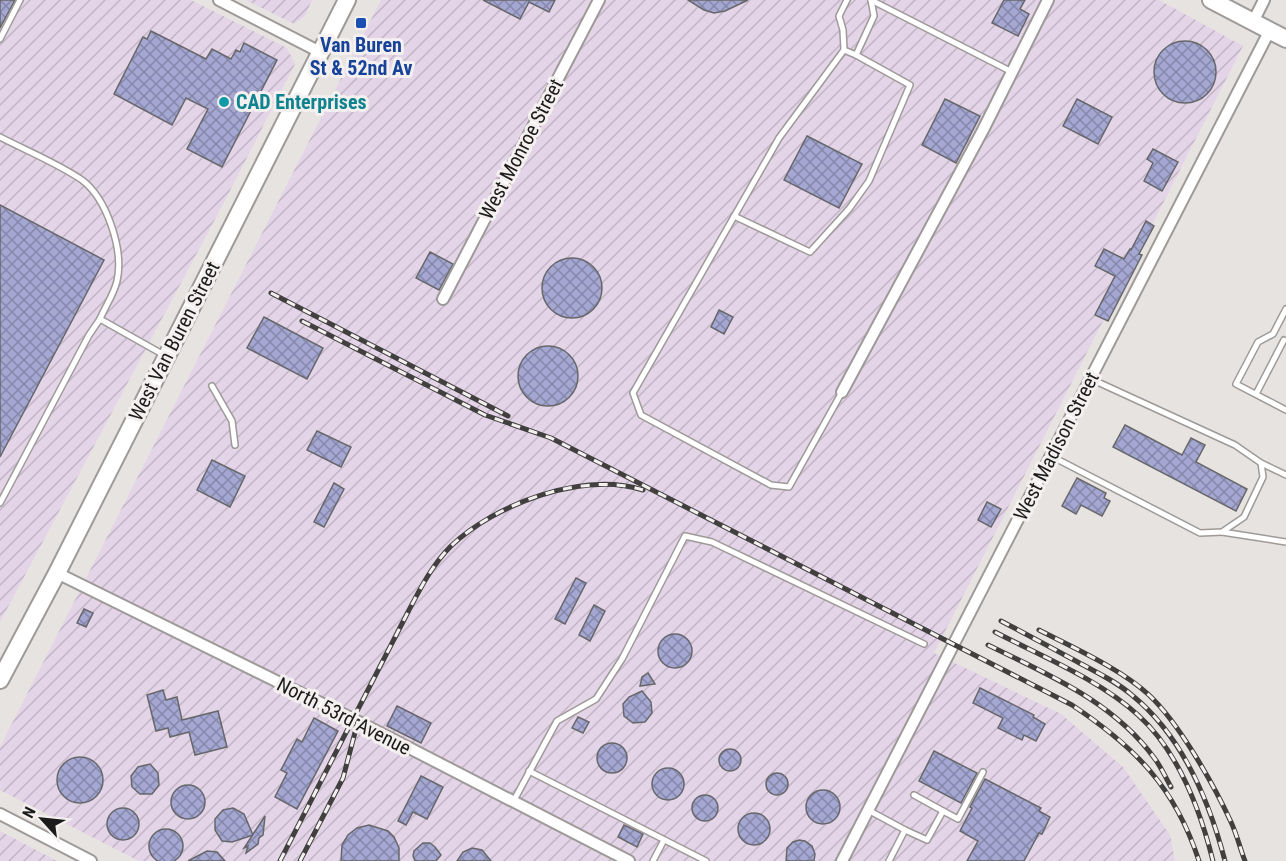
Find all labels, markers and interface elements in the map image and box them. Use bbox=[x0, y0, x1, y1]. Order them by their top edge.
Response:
marker: Van Buren St & 52nd Av bbox=[354, 16, 368, 30]
place label: Van Buren St & 52nd Av bbox=[310, 33, 412, 80]
street label: West Monroe Street bbox=[474, 75, 568, 223]
place label: CAD Enterprises bbox=[236, 90, 367, 114]
marker: CAD Enterprises bbox=[217, 95, 231, 109]
street label: West Van Buren Street bbox=[123, 257, 225, 425]
street label: West Madison Street bbox=[1008, 368, 1104, 524]
street label: North 53rd Avenue bbox=[273, 672, 415, 760]
north arrow bbox=[12, 789, 72, 849]
text: N bbox=[18, 804, 40, 821]

